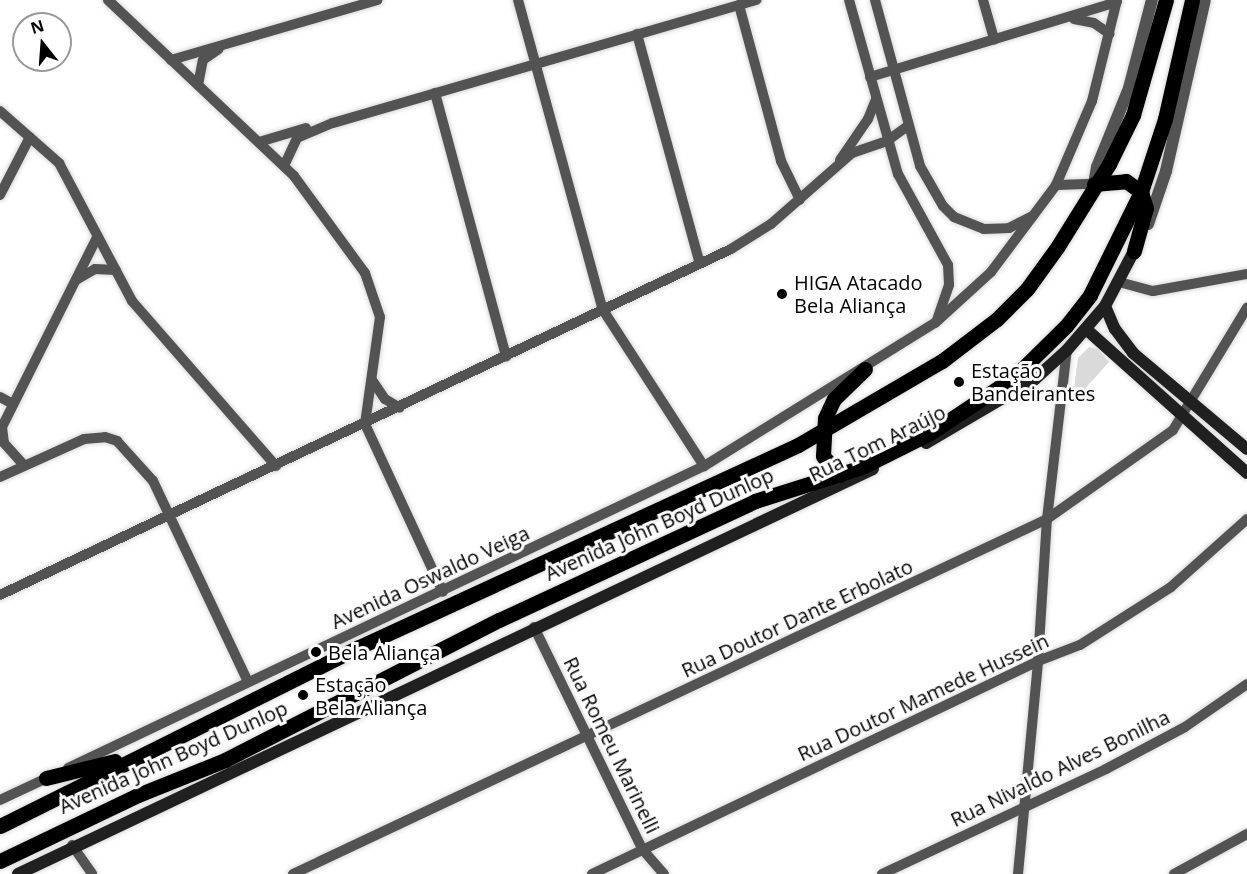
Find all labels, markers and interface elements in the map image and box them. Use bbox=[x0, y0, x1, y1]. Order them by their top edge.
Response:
north arrow bbox=[12, 12, 72, 72]
text: N bbox=[28, 14, 47, 39]
place label: HIGA Atacado Bela Aliança bbox=[794, 270, 923, 317]
marker: HIGA Atacado Bela Aliança bbox=[775, 287, 789, 301]
place label: Estação Bandeirantes bbox=[971, 358, 1095, 405]
marker: Estação Bandeirantes bbox=[952, 375, 966, 389]
street label: Rua Tom Araújo bbox=[805, 400, 949, 486]
street label: Avenida John Boyd Dunlop bbox=[541, 463, 777, 585]
street label: Avenida Oswaldo Veiga bbox=[327, 520, 533, 634]
street label: Rua Doutor Dante Erbolato bbox=[677, 554, 917, 682]
street label: Rua Doutor Mamede Hussein bbox=[794, 628, 1052, 766]
place label: Bela Aliança bbox=[328, 640, 440, 664]
marker: Bela Aliança bbox=[309, 645, 323, 659]
street label: Rua Romeu Marinelli bbox=[559, 653, 665, 837]
place label: Estação Bela Aliança bbox=[315, 672, 427, 719]
marker: Estação Bela Aliança bbox=[296, 688, 310, 702]
street label: Avenida John Boyd Dunlop bbox=[55, 696, 291, 818]
street label: Rua Nivaldo Alves Bonilha bbox=[946, 704, 1174, 832]

